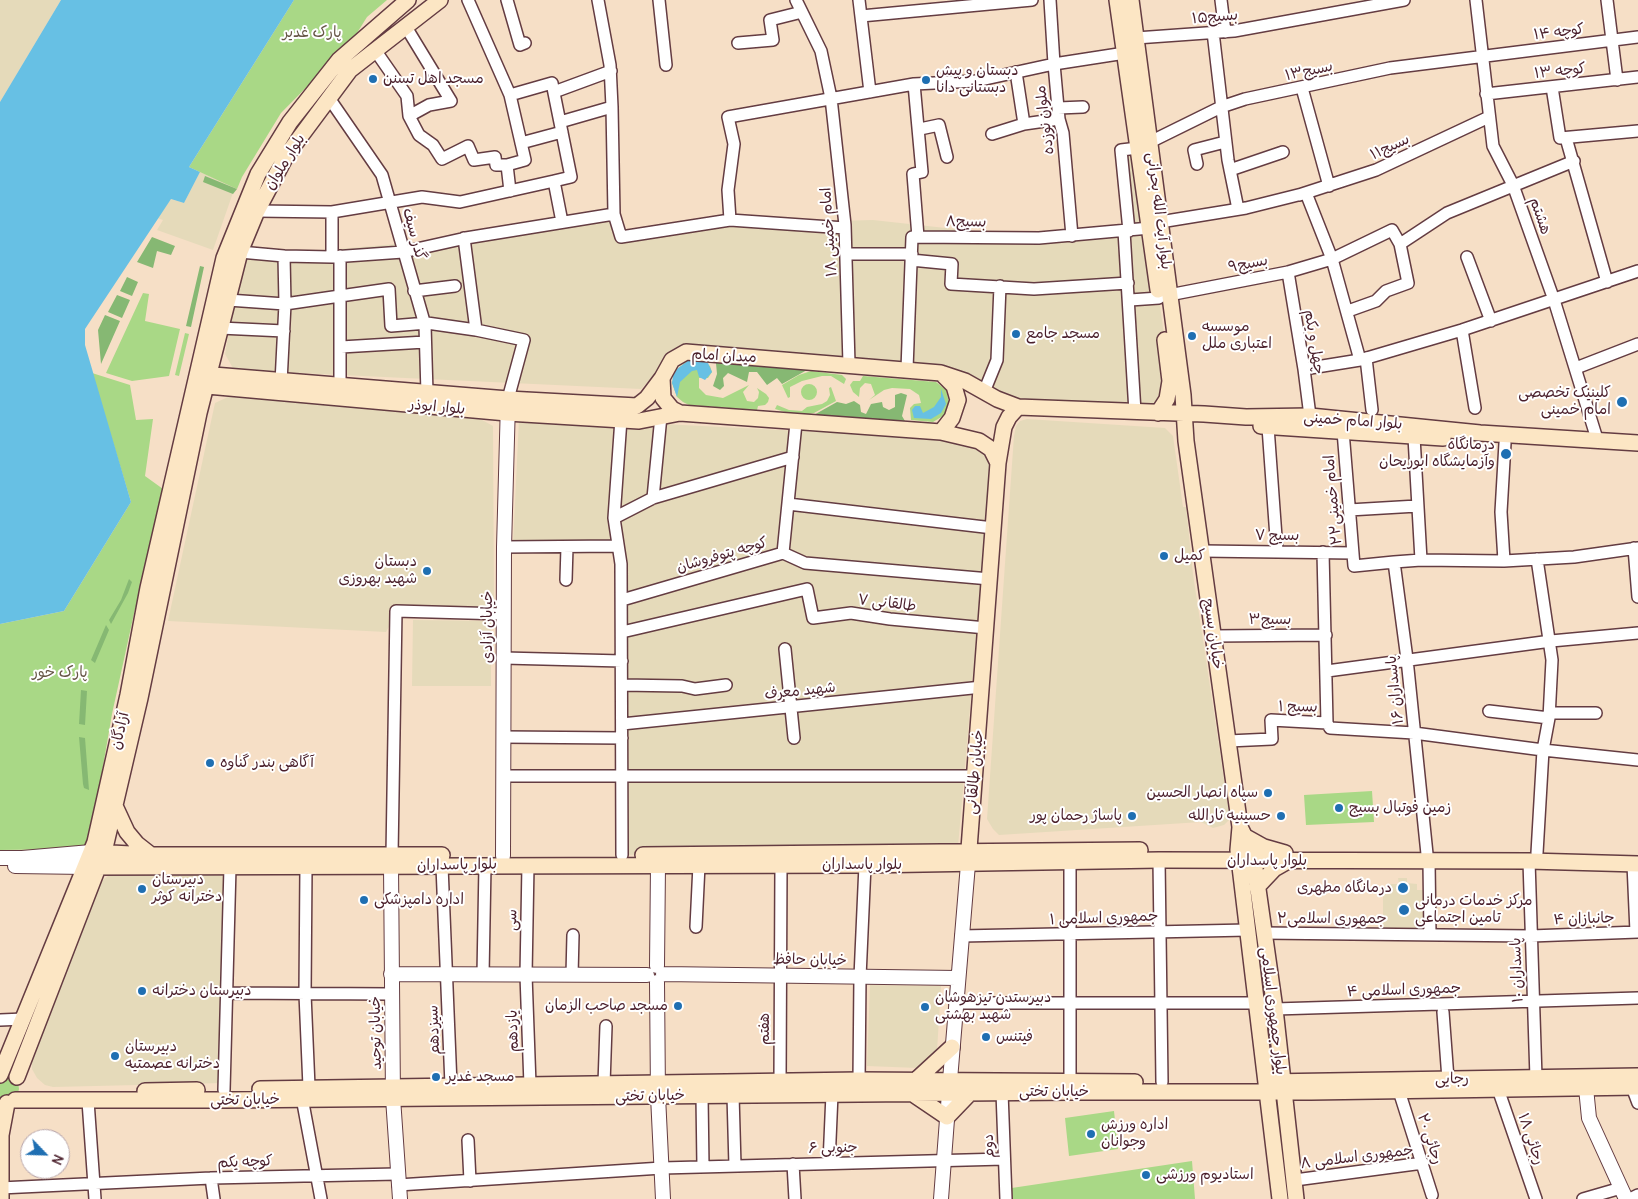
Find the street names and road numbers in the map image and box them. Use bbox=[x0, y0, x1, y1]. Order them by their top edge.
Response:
street label: بسیج۱۵ bbox=[1191, 6, 1239, 28]
street label: کوچه ۱۴ bbox=[1533, 20, 1585, 44]
street label: بسیج۱۳ bbox=[1284, 57, 1334, 85]
street label: کوچه ۱۳ bbox=[1533, 59, 1587, 83]
street label: ملوان نوزده bbox=[1032, 84, 1058, 156]
street label: بسیج۱۱ bbox=[1367, 130, 1413, 164]
street label: بلوار ملوان bbox=[261, 131, 309, 193]
street label: بلوار آیت الله بحرانی bbox=[1143, 151, 1175, 271]
street label: امام خمینی ۱۸ bbox=[817, 187, 841, 277]
street label: هشتم bbox=[1525, 195, 1555, 237]
street label: گذر سیف bbox=[398, 206, 430, 262]
street label: بسیج۸ bbox=[945, 213, 987, 231]
street label: بسیج۹ bbox=[1227, 251, 1269, 277]
street label: چهل و یکم bbox=[1300, 308, 1328, 376]
street label: میدان امام bbox=[691, 345, 757, 367]
street label: بلوار ابوذر bbox=[408, 396, 466, 418]
street label: بلوار امام خمینی bbox=[1303, 409, 1403, 433]
street label: امام خمینی۲۲ bbox=[1320, 454, 1346, 546]
street label: بسیج ۷ bbox=[1255, 527, 1299, 545]
street label: کوچه پتوفروشان bbox=[674, 533, 770, 577]
street label: طالقانی ۷ bbox=[857, 590, 917, 616]
street label: خیابان آزادی bbox=[479, 591, 497, 663]
street label: خیابان بسیج bbox=[1199, 597, 1227, 671]
street label: بسیج۳ bbox=[1249, 611, 1291, 629]
street label: پاسداران ۱۶ bbox=[1382, 655, 1408, 725]
street label: شهید معرف bbox=[764, 678, 836, 704]
street label: بسیج ۱ bbox=[1278, 698, 1318, 716]
street label: آزادگان bbox=[107, 710, 133, 752]
street label: خیابان طالقانی bbox=[962, 729, 988, 815]
street label: بلوار پاسداران bbox=[1227, 852, 1307, 870]
street label: بلوار پاسداران bbox=[417, 855, 497, 875]
street label: بلوار پاسداران bbox=[822, 856, 902, 874]
street label: جمهوری اسلامی ۱ bbox=[1049, 907, 1159, 929]
street label: سی bbox=[503, 909, 521, 931]
street label: جانبازان ۴ bbox=[1553, 909, 1615, 929]
street label: جمهوری اسلامی۲ bbox=[1277, 910, 1387, 928]
street label: پاسداران ۱۰ bbox=[1507, 937, 1527, 1003]
street label: بلوار جمهوری اسلامی bbox=[1256, 946, 1290, 1076]
street label: خیابان حافظ bbox=[773, 950, 847, 970]
street label: جمهوری اسلامی ۴ bbox=[1346, 979, 1462, 1001]
street label: خیابان توحید bbox=[366, 996, 386, 1070]
street label: سیزدهم bbox=[424, 1005, 444, 1055]
street label: یازدهم bbox=[503, 1009, 523, 1053]
street label: هفتم bbox=[756, 1013, 774, 1045]
street label: رجایی bbox=[1435, 1070, 1469, 1088]
street label: خیابان تختی bbox=[1019, 1083, 1089, 1101]
street label: خیابان تختی bbox=[615, 1086, 685, 1106]
street label: خیابان تختی bbox=[210, 1090, 280, 1110]
street label: رجائی ۲۰ bbox=[1413, 1111, 1447, 1167]
street label: رجائی ۱۸ bbox=[1514, 1111, 1548, 1167]
street label: دوم bbox=[980, 1134, 998, 1158]
street label: ۶ جنوبی bbox=[808, 1139, 858, 1157]
street label: جمهوری اسلامی ۸ bbox=[1299, 1141, 1415, 1173]
street label: کوچه یکم bbox=[217, 1152, 273, 1172]

